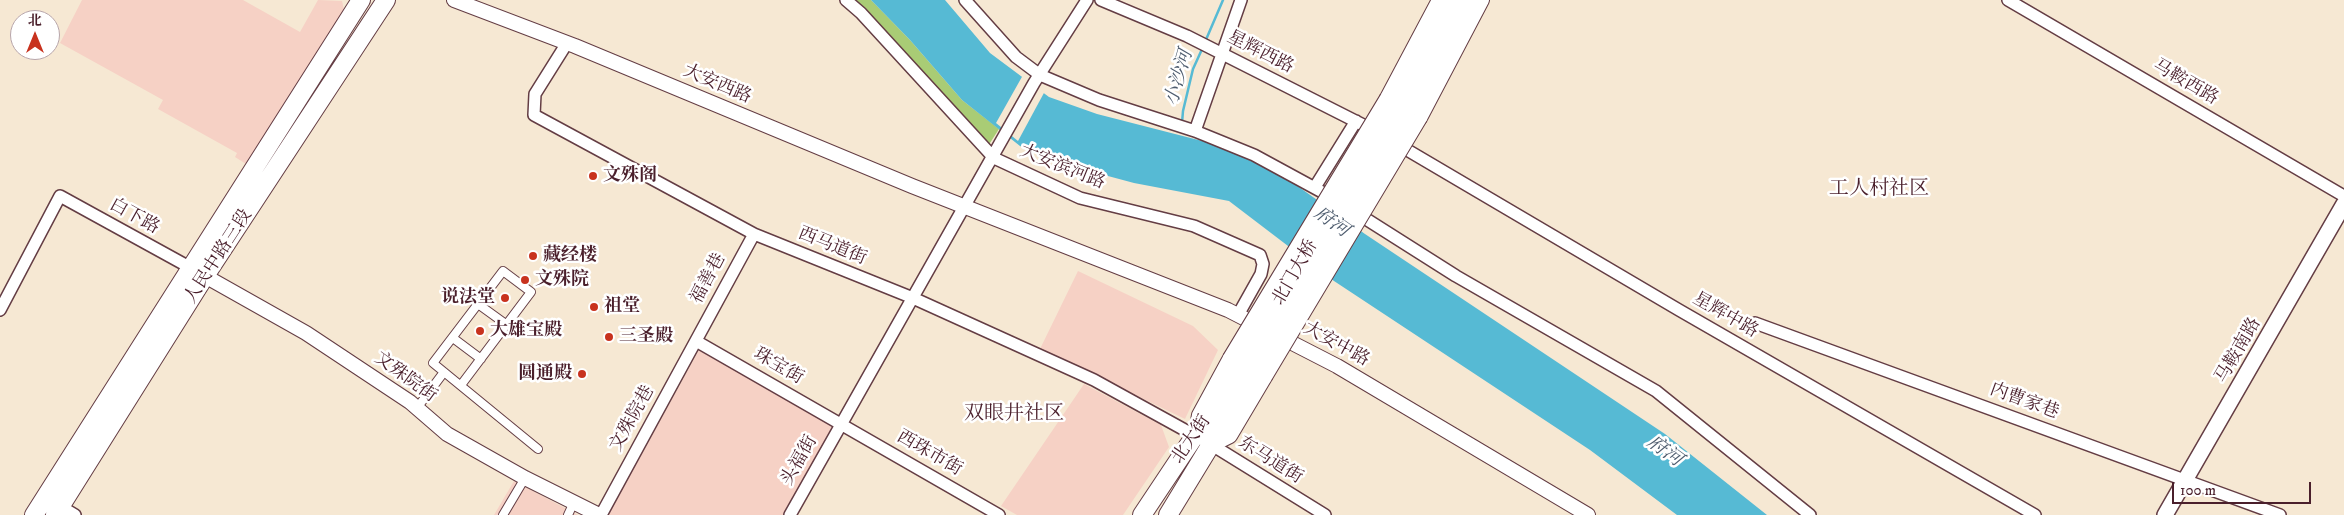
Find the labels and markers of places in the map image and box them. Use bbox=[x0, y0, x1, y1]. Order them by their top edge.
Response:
place label: 文殊阁 bbox=[603, 165, 657, 187]
marker: 文殊阁 bbox=[587, 170, 599, 182]
place label: 藏经楼 bbox=[543, 245, 597, 267]
marker: 藏经楼 bbox=[527, 250, 539, 262]
place label: 文殊院 bbox=[535, 269, 589, 291]
marker: 文殊院 bbox=[519, 274, 531, 286]
place label: 说法堂 bbox=[441, 287, 495, 309]
marker: 说法堂 bbox=[499, 292, 511, 304]
place label: 祖堂 bbox=[604, 296, 640, 318]
marker: 祖堂 bbox=[588, 301, 600, 313]
place label: 大雄宝殿 bbox=[490, 320, 562, 342]
marker: 大雄宝殿 bbox=[474, 325, 486, 337]
place label: 三圣殿 bbox=[619, 326, 673, 348]
marker: 三圣殿 bbox=[603, 331, 615, 343]
place label: 圆通殿 bbox=[518, 363, 572, 385]
marker: 圆通殿 bbox=[576, 368, 588, 380]

